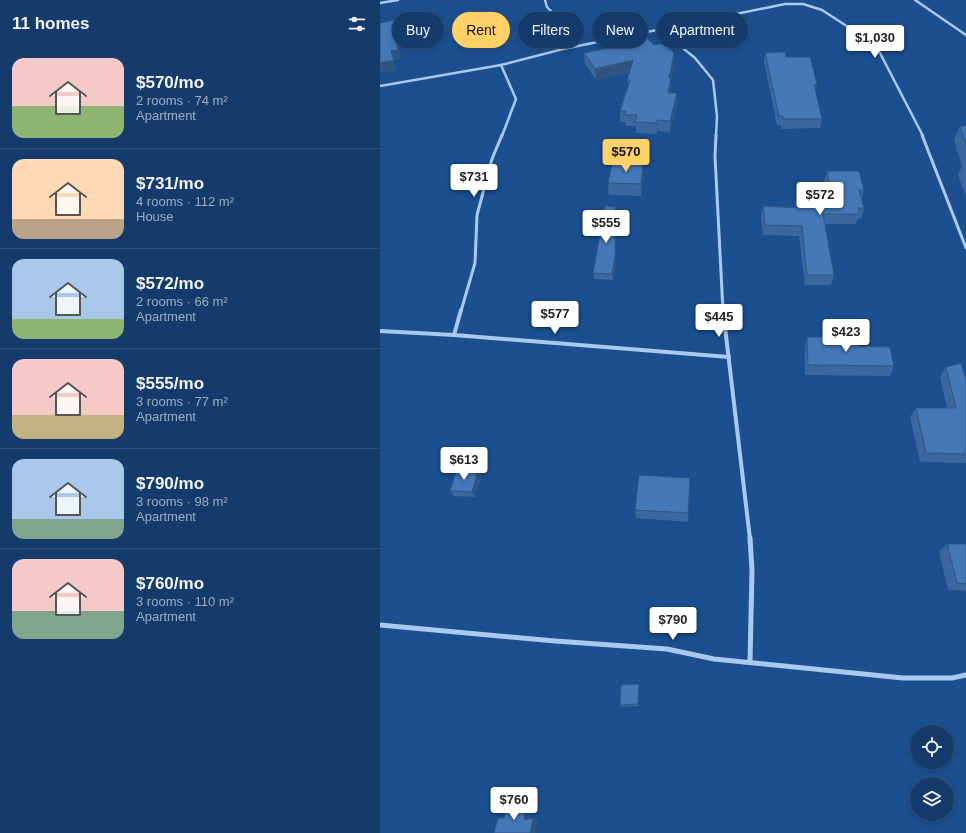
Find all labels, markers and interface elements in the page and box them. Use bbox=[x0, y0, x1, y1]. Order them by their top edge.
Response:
chip: Buy bbox=[392, 12, 444, 48]
chip: Rent bbox=[452, 12, 510, 48]
chip: Filters bbox=[518, 12, 584, 48]
chip: New bbox=[592, 12, 648, 48]
chip: Apartment bbox=[656, 12, 748, 48]
icon: filters bbox=[346, 13, 368, 35]
text: 11 homes bbox=[12, 14, 90, 33]
pin: $1,030 bbox=[842, 25, 908, 59]
text: $1,030 bbox=[855, 30, 895, 45]
text: $570/mo bbox=[136, 73, 204, 92]
icon: home bbox=[44, 74, 92, 122]
text: 2 rooms · 74 m² bbox=[136, 93, 228, 108]
text: Apartment bbox=[136, 108, 196, 123]
pin: $570 bbox=[602, 139, 650, 173]
text: $570 bbox=[612, 144, 640, 159]
pin: $731 bbox=[450, 164, 498, 198]
text: $731 bbox=[460, 169, 488, 184]
text: $731/mo bbox=[136, 174, 204, 193]
icon: home bbox=[44, 175, 92, 223]
pin: $572 bbox=[796, 182, 844, 216]
text: $572 bbox=[806, 187, 834, 202]
text: 4 rooms · 112 m² bbox=[136, 194, 234, 209]
text: House bbox=[136, 209, 174, 224]
pin: $555 bbox=[582, 210, 630, 244]
text: $555 bbox=[592, 215, 620, 230]
text: $572/mo bbox=[136, 274, 204, 293]
icon: home bbox=[44, 275, 92, 323]
text: 2 rooms · 66 m² bbox=[136, 294, 228, 309]
pin: $577 bbox=[531, 301, 579, 335]
pin: $445 bbox=[695, 304, 743, 338]
text: $577 bbox=[541, 306, 569, 321]
text: Apartment bbox=[136, 309, 196, 324]
text: $445 bbox=[705, 309, 733, 324]
pin: $423 bbox=[822, 319, 870, 353]
text: $423 bbox=[832, 324, 860, 339]
text: $555/mo bbox=[136, 374, 204, 393]
icon: home bbox=[44, 375, 92, 423]
text: 3 rooms · 77 m² bbox=[136, 394, 228, 409]
text: Apartment bbox=[136, 409, 196, 424]
pin: $613 bbox=[440, 447, 488, 481]
text: $613 bbox=[450, 452, 478, 467]
text: $790/mo bbox=[136, 474, 204, 493]
icon: home bbox=[44, 475, 92, 523]
text: 3 rooms · 98 m² bbox=[136, 494, 228, 509]
text: Apartment bbox=[136, 509, 196, 524]
text: $760/mo bbox=[136, 574, 204, 593]
icon: home bbox=[44, 575, 92, 623]
text: 3 rooms · 110 m² bbox=[136, 594, 234, 609]
pin: $790 bbox=[649, 607, 697, 641]
text: Apartment bbox=[136, 609, 196, 624]
text: $790 bbox=[659, 612, 687, 627]
map controls bbox=[910, 725, 954, 821]
button: locate bbox=[910, 725, 954, 769]
button: layers bbox=[910, 777, 954, 821]
pin: $760 bbox=[490, 787, 538, 821]
text: $760 bbox=[500, 792, 528, 807]

